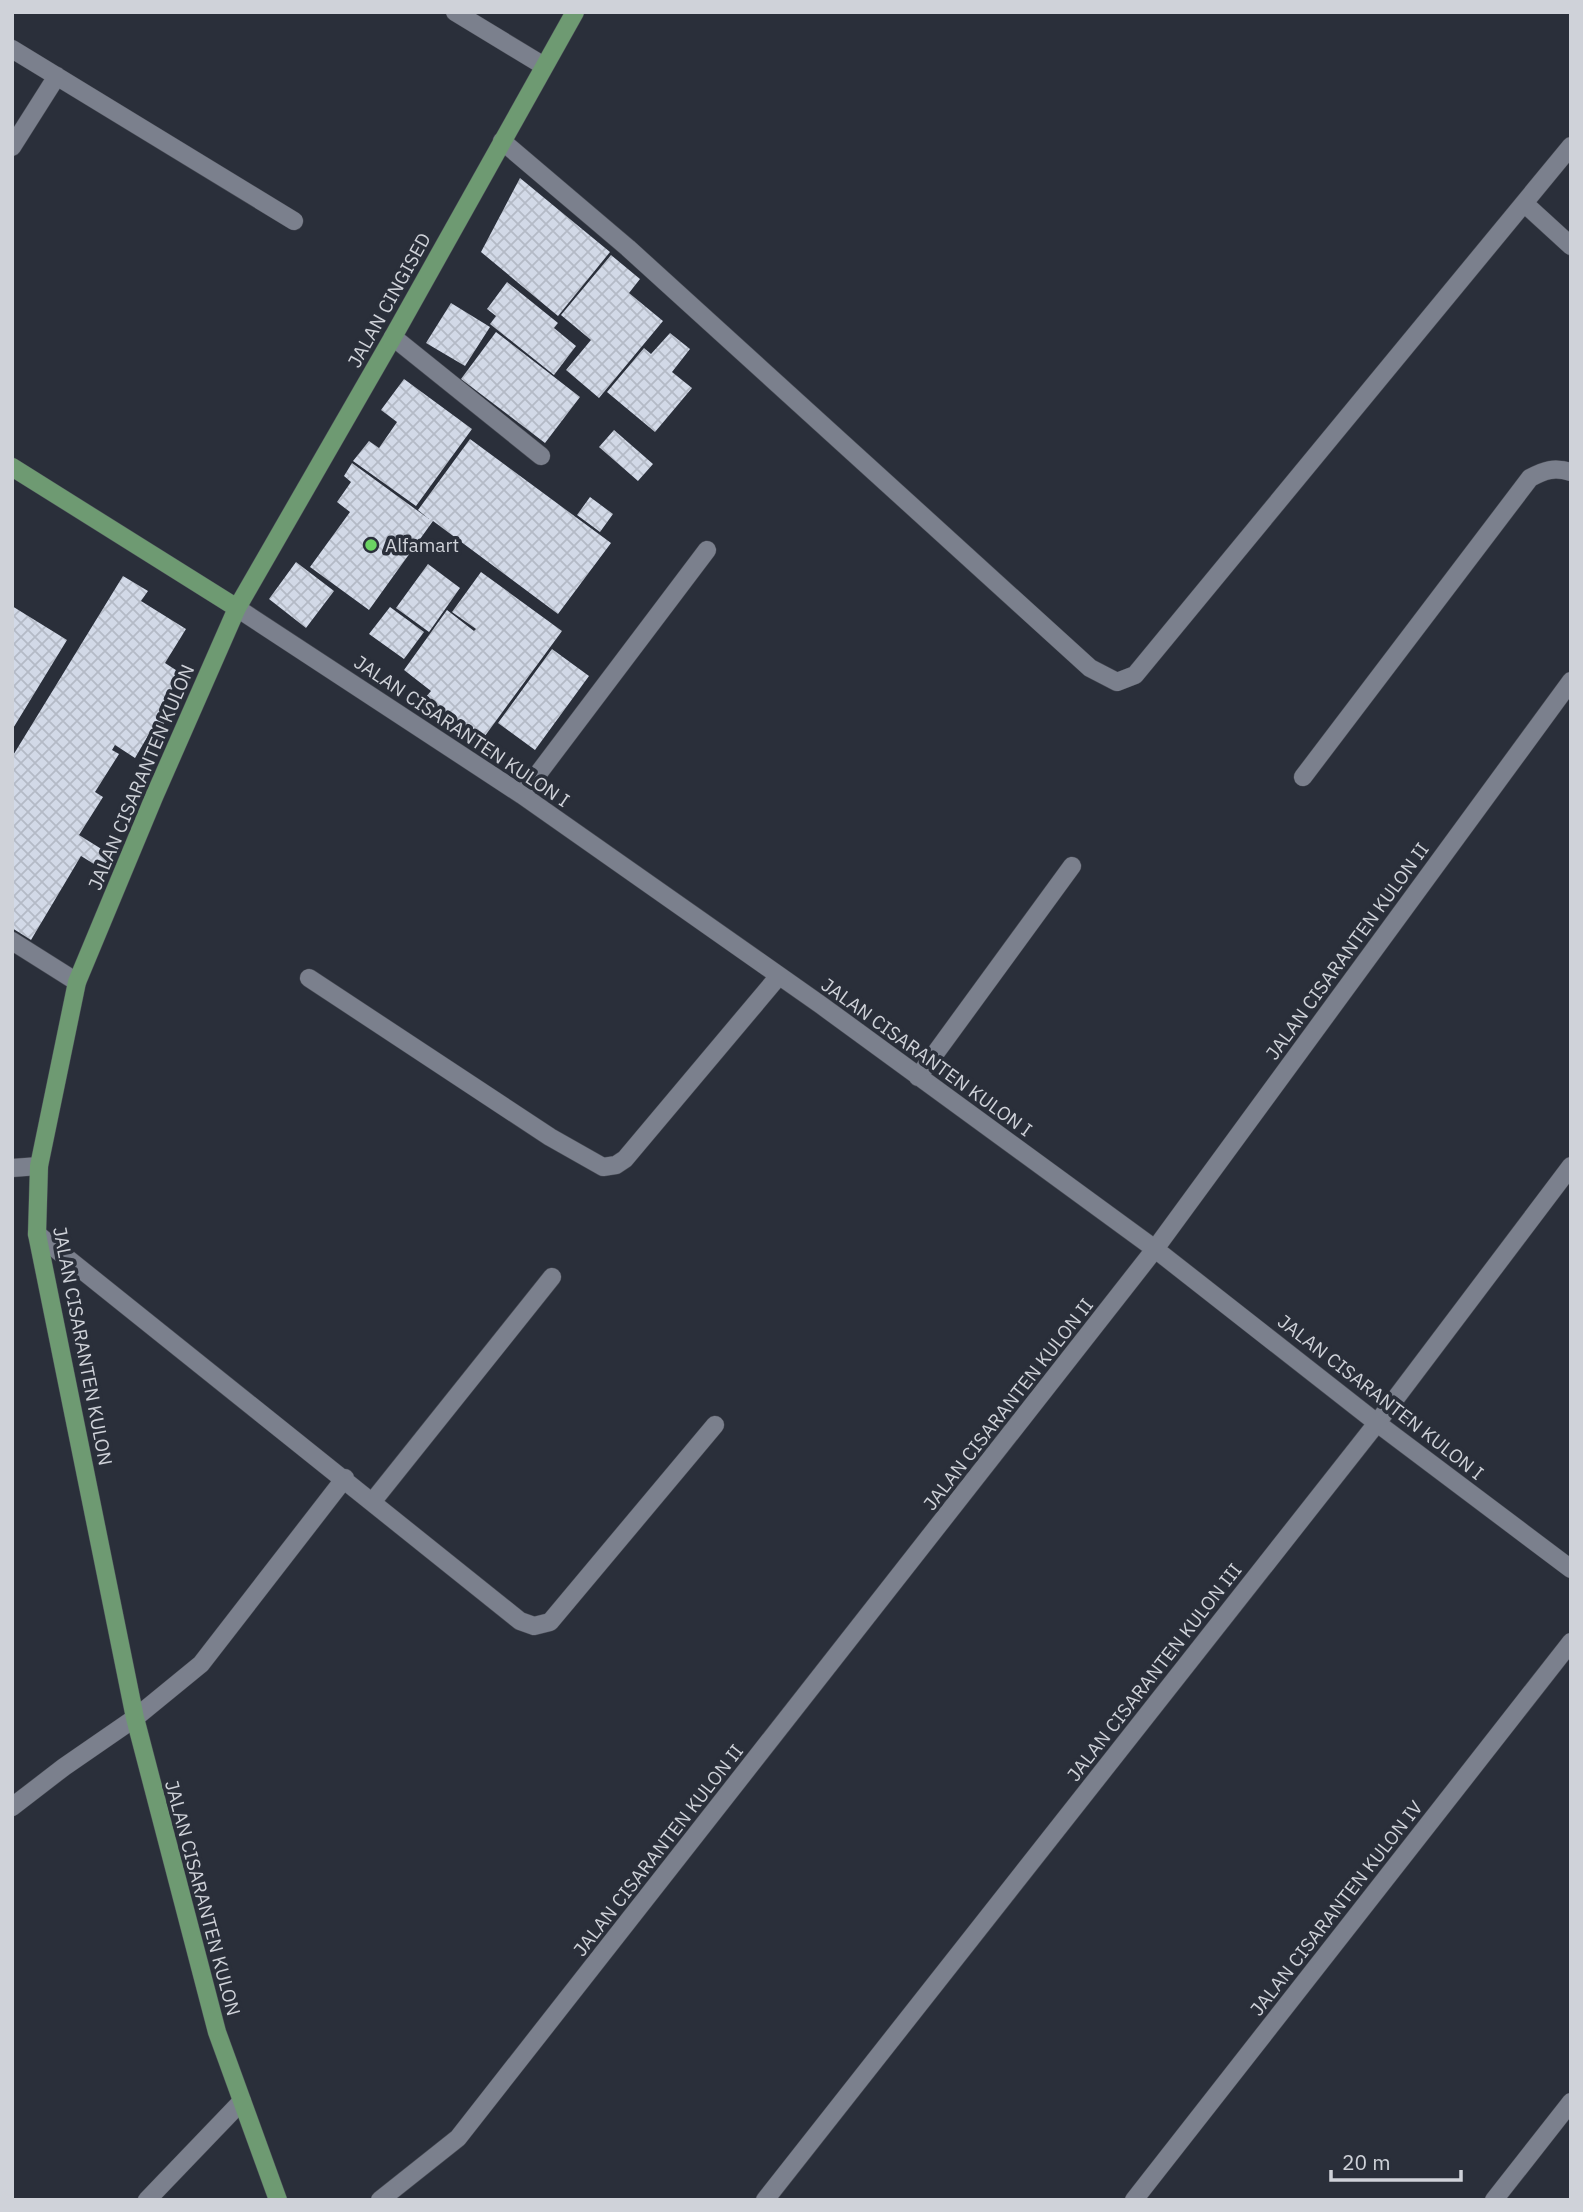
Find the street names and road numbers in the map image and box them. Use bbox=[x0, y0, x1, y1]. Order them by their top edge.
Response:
street label: JALAN CINGISED bbox=[342, 228, 436, 372]
street label: JALAN CISARANTEN KULON I bbox=[350, 650, 574, 812]
street label: JALAN CISARANTEN KULON bbox=[83, 661, 199, 893]
street label: JALAN CISARANTEN KULON II bbox=[1260, 838, 1434, 1064]
street label: JALAN CISARANTEN KULON I bbox=[817, 972, 1037, 1142]
street label: JALAN CISARANTEN KULON bbox=[48, 1225, 118, 1467]
street label: JALAN CISARANTEN KULON II bbox=[918, 1293, 1098, 1515]
street label: JALAN CISARANTEN KULON I bbox=[1273, 1309, 1489, 1485]
street label: JALAN CISARANTEN KULON III bbox=[1061, 1558, 1247, 1786]
street label: JALAN CISARANTEN KULON II bbox=[568, 1739, 748, 1961]
street label: JALAN CISARANTEN KULON bbox=[160, 1778, 246, 2018]
street label: JALAN CISARANTEN KULON IV bbox=[1245, 1795, 1428, 2020]

